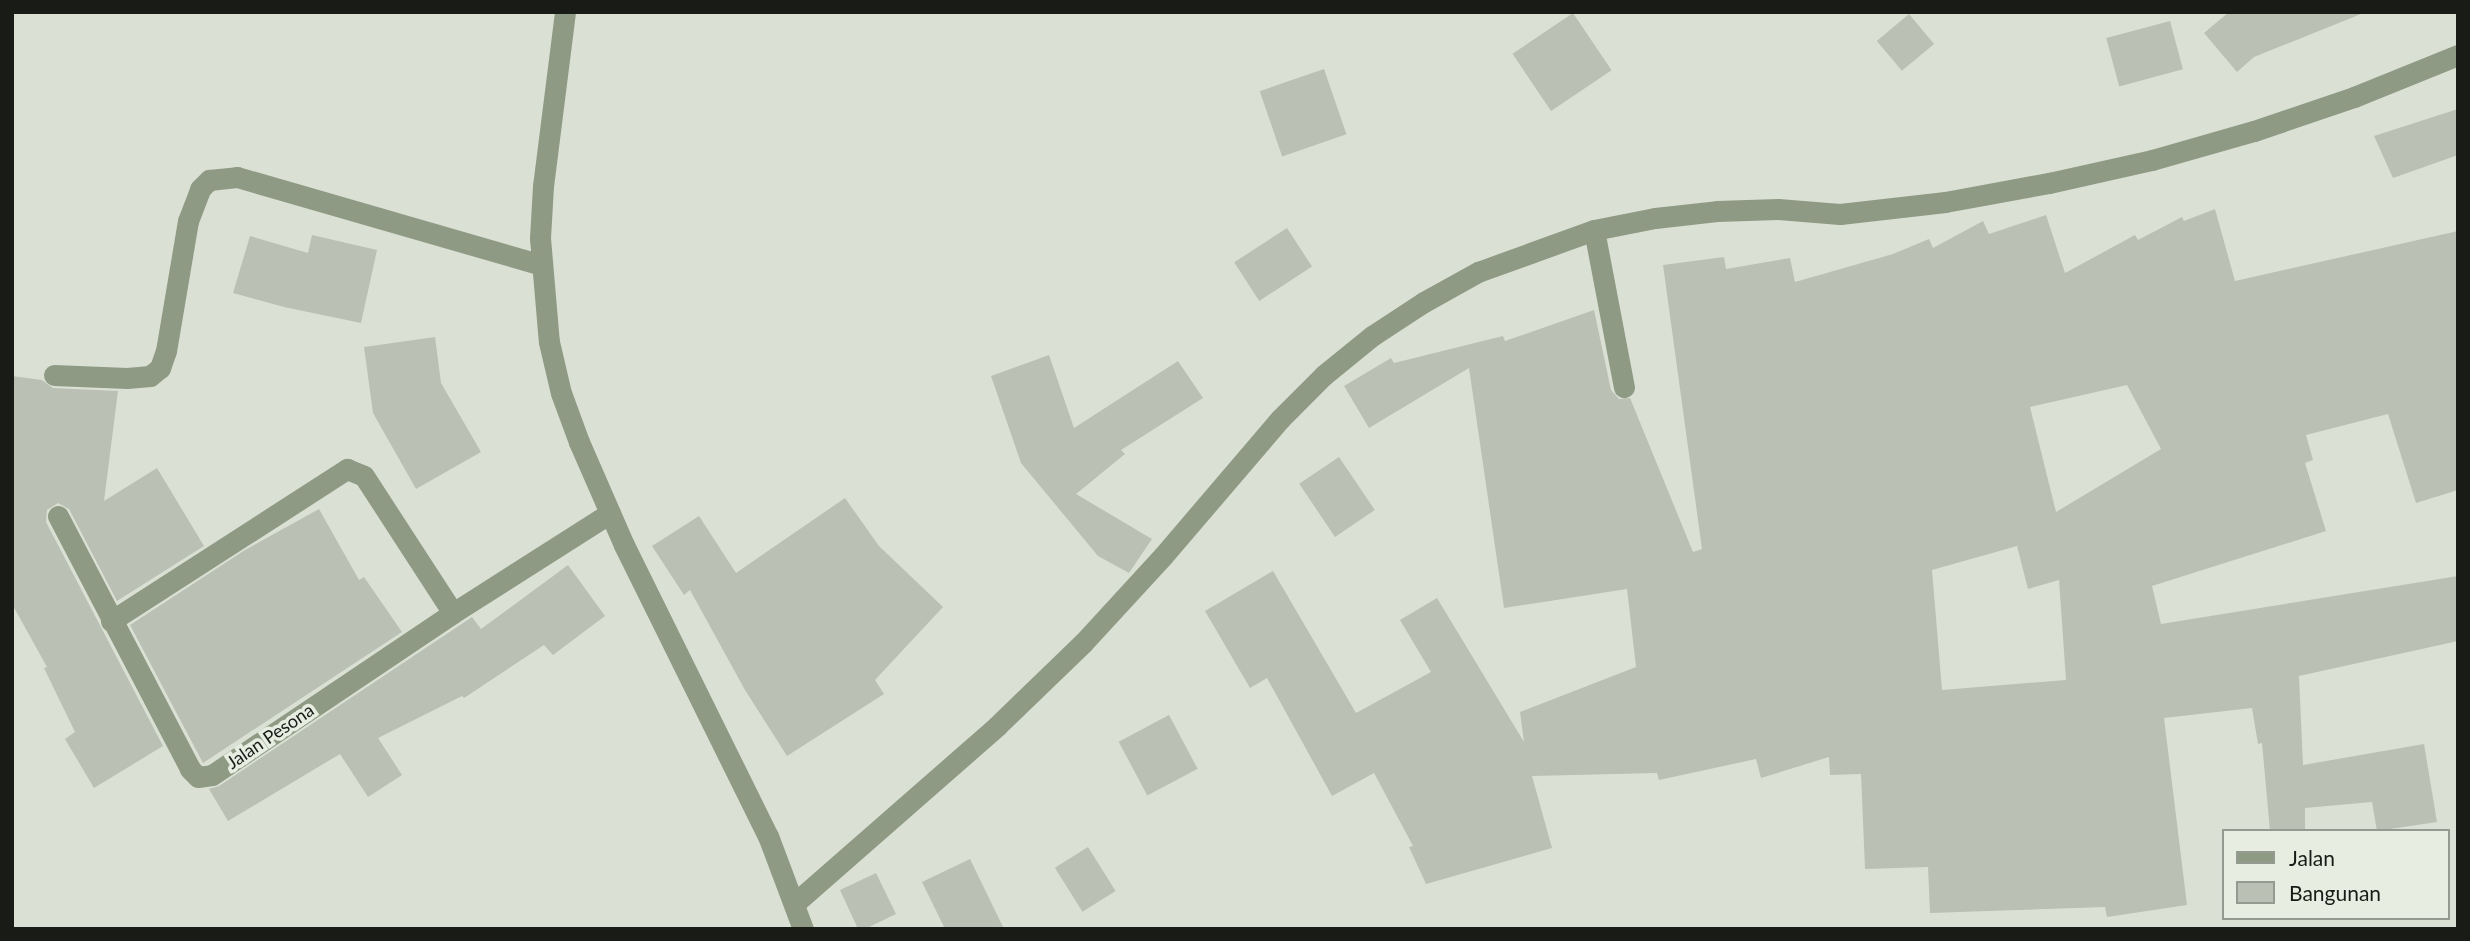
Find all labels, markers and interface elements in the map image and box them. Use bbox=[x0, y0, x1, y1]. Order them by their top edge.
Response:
street label: Jalan Pesona bbox=[222, 699, 318, 773]
legend bbox=[2222, 829, 2449, 920]
text: Jalan bbox=[2289, 845, 2335, 870]
text: Bangunan bbox=[2289, 880, 2381, 905]

